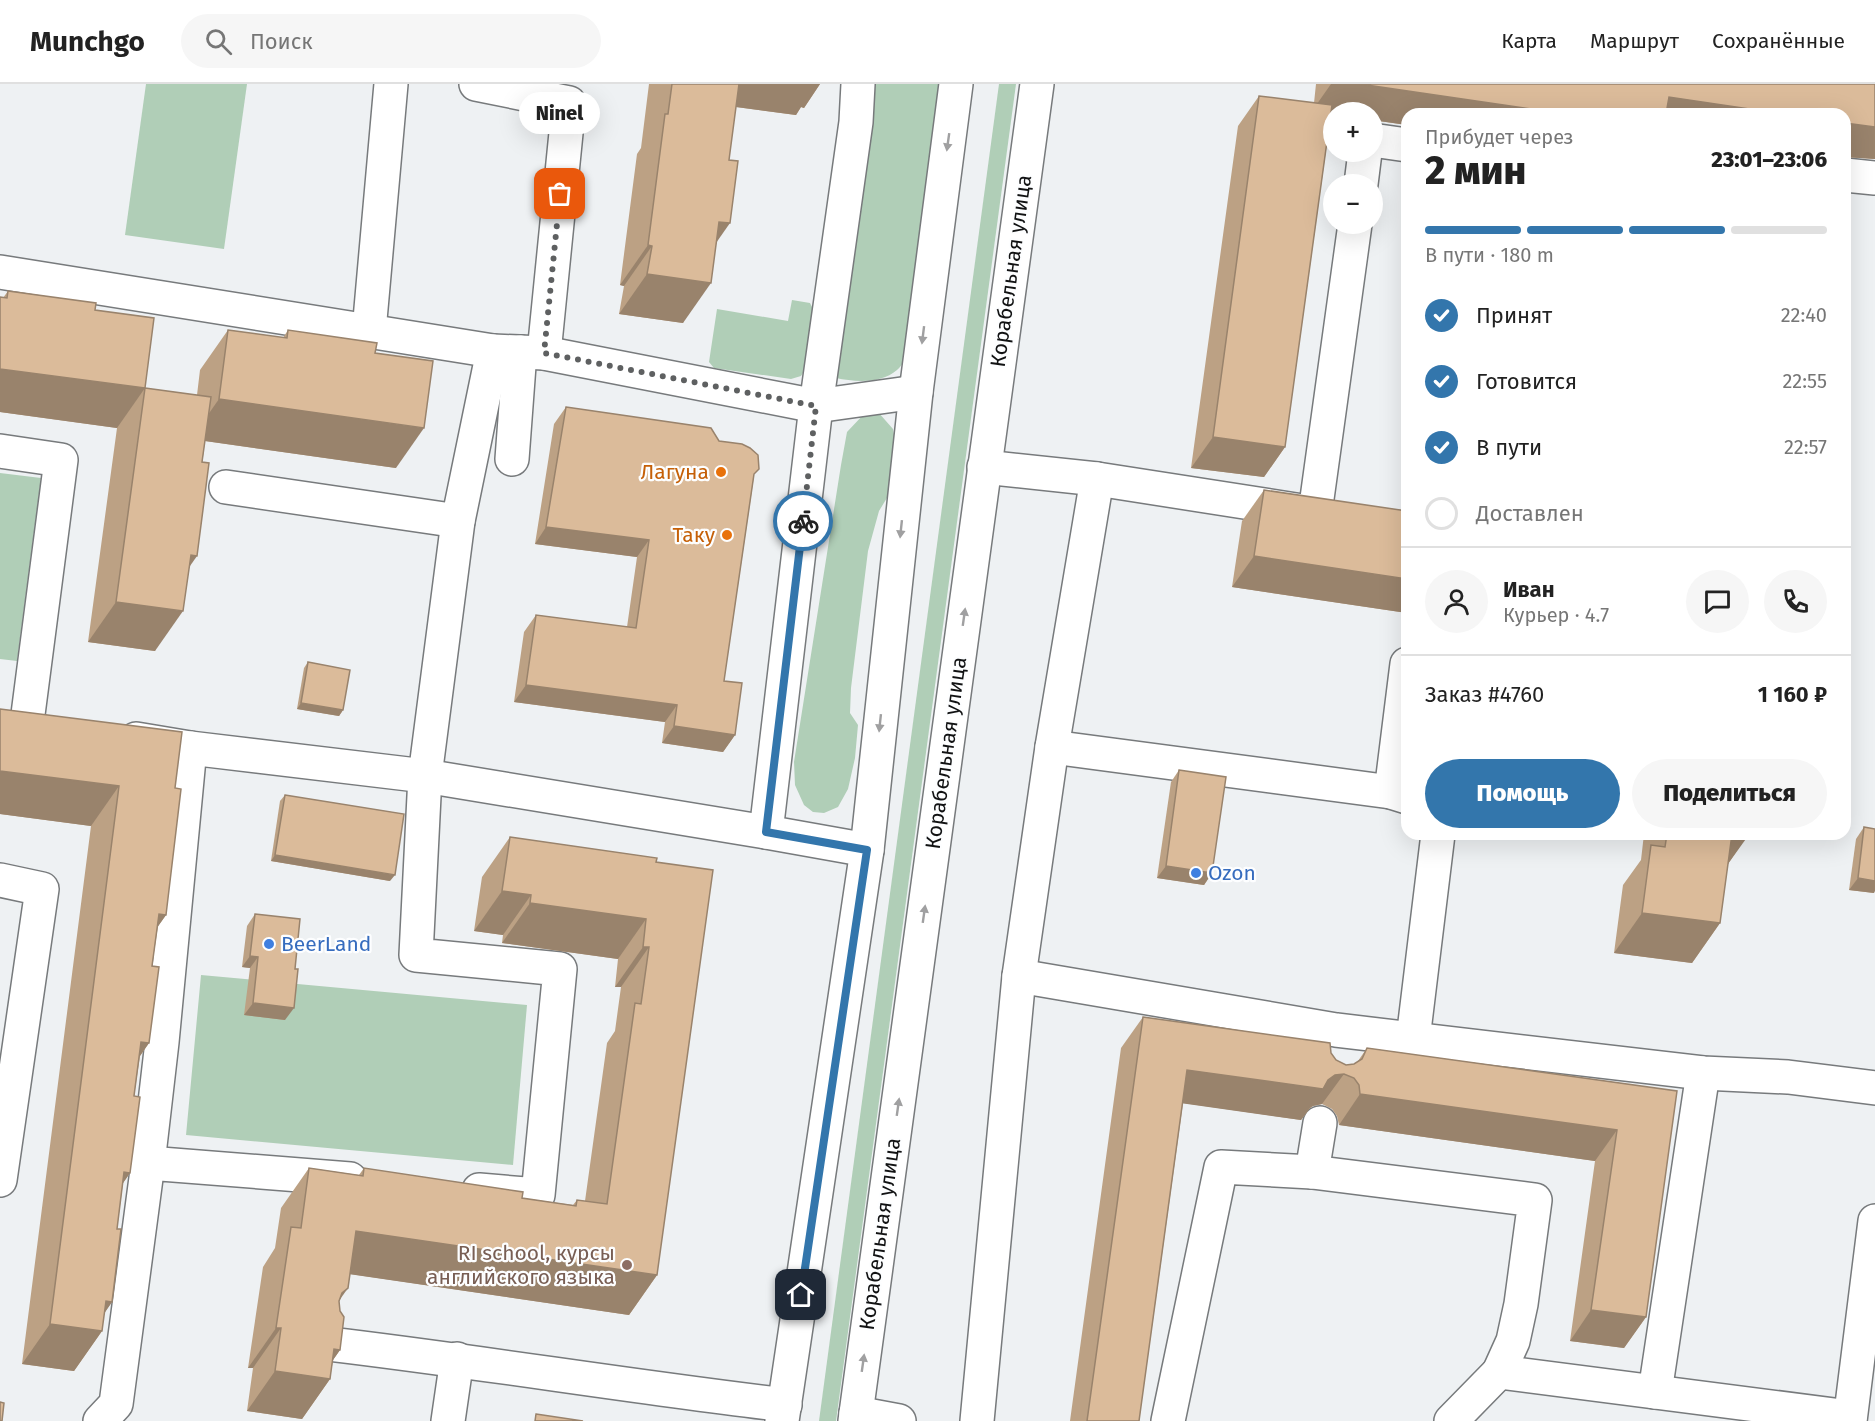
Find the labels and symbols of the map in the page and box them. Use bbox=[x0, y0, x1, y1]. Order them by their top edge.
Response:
callout: Ninel bbox=[520, 92, 600, 134]
one-way arrow bbox=[943, 132, 952, 151]
pin bbox=[534, 168, 585, 219]
street label: Корабельная улица bbox=[985, 173, 1037, 369]
one-way arrow bbox=[918, 326, 928, 345]
place label: Лагуна bbox=[641, 459, 709, 485]
marker: Лагуна bbox=[714, 465, 728, 479]
courier bbox=[773, 491, 833, 551]
one-way arrow bbox=[896, 520, 906, 539]
place label: Таку bbox=[673, 522, 716, 548]
marker: Таку bbox=[720, 528, 734, 542]
one-way arrow bbox=[960, 607, 969, 626]
street label: Корабельная улица bbox=[920, 655, 972, 851]
one-way arrow bbox=[875, 713, 885, 732]
place label: Ozon bbox=[1208, 860, 1256, 886]
marker: Ozon bbox=[1189, 866, 1203, 880]
one-way arrow bbox=[919, 905, 929, 924]
place label: BeerLand bbox=[281, 931, 371, 957]
marker: BeerLand bbox=[262, 937, 276, 951]
one-way arrow bbox=[893, 1098, 902, 1117]
street label: Корабельная улица bbox=[854, 1136, 906, 1332]
place label: RI school, курсы английского языка bbox=[427, 1240, 615, 1290]
marker: RI school, курсы английского языка bbox=[620, 1258, 634, 1272]
pin bbox=[775, 1269, 826, 1320]
one-way arrow bbox=[858, 1353, 867, 1372]

